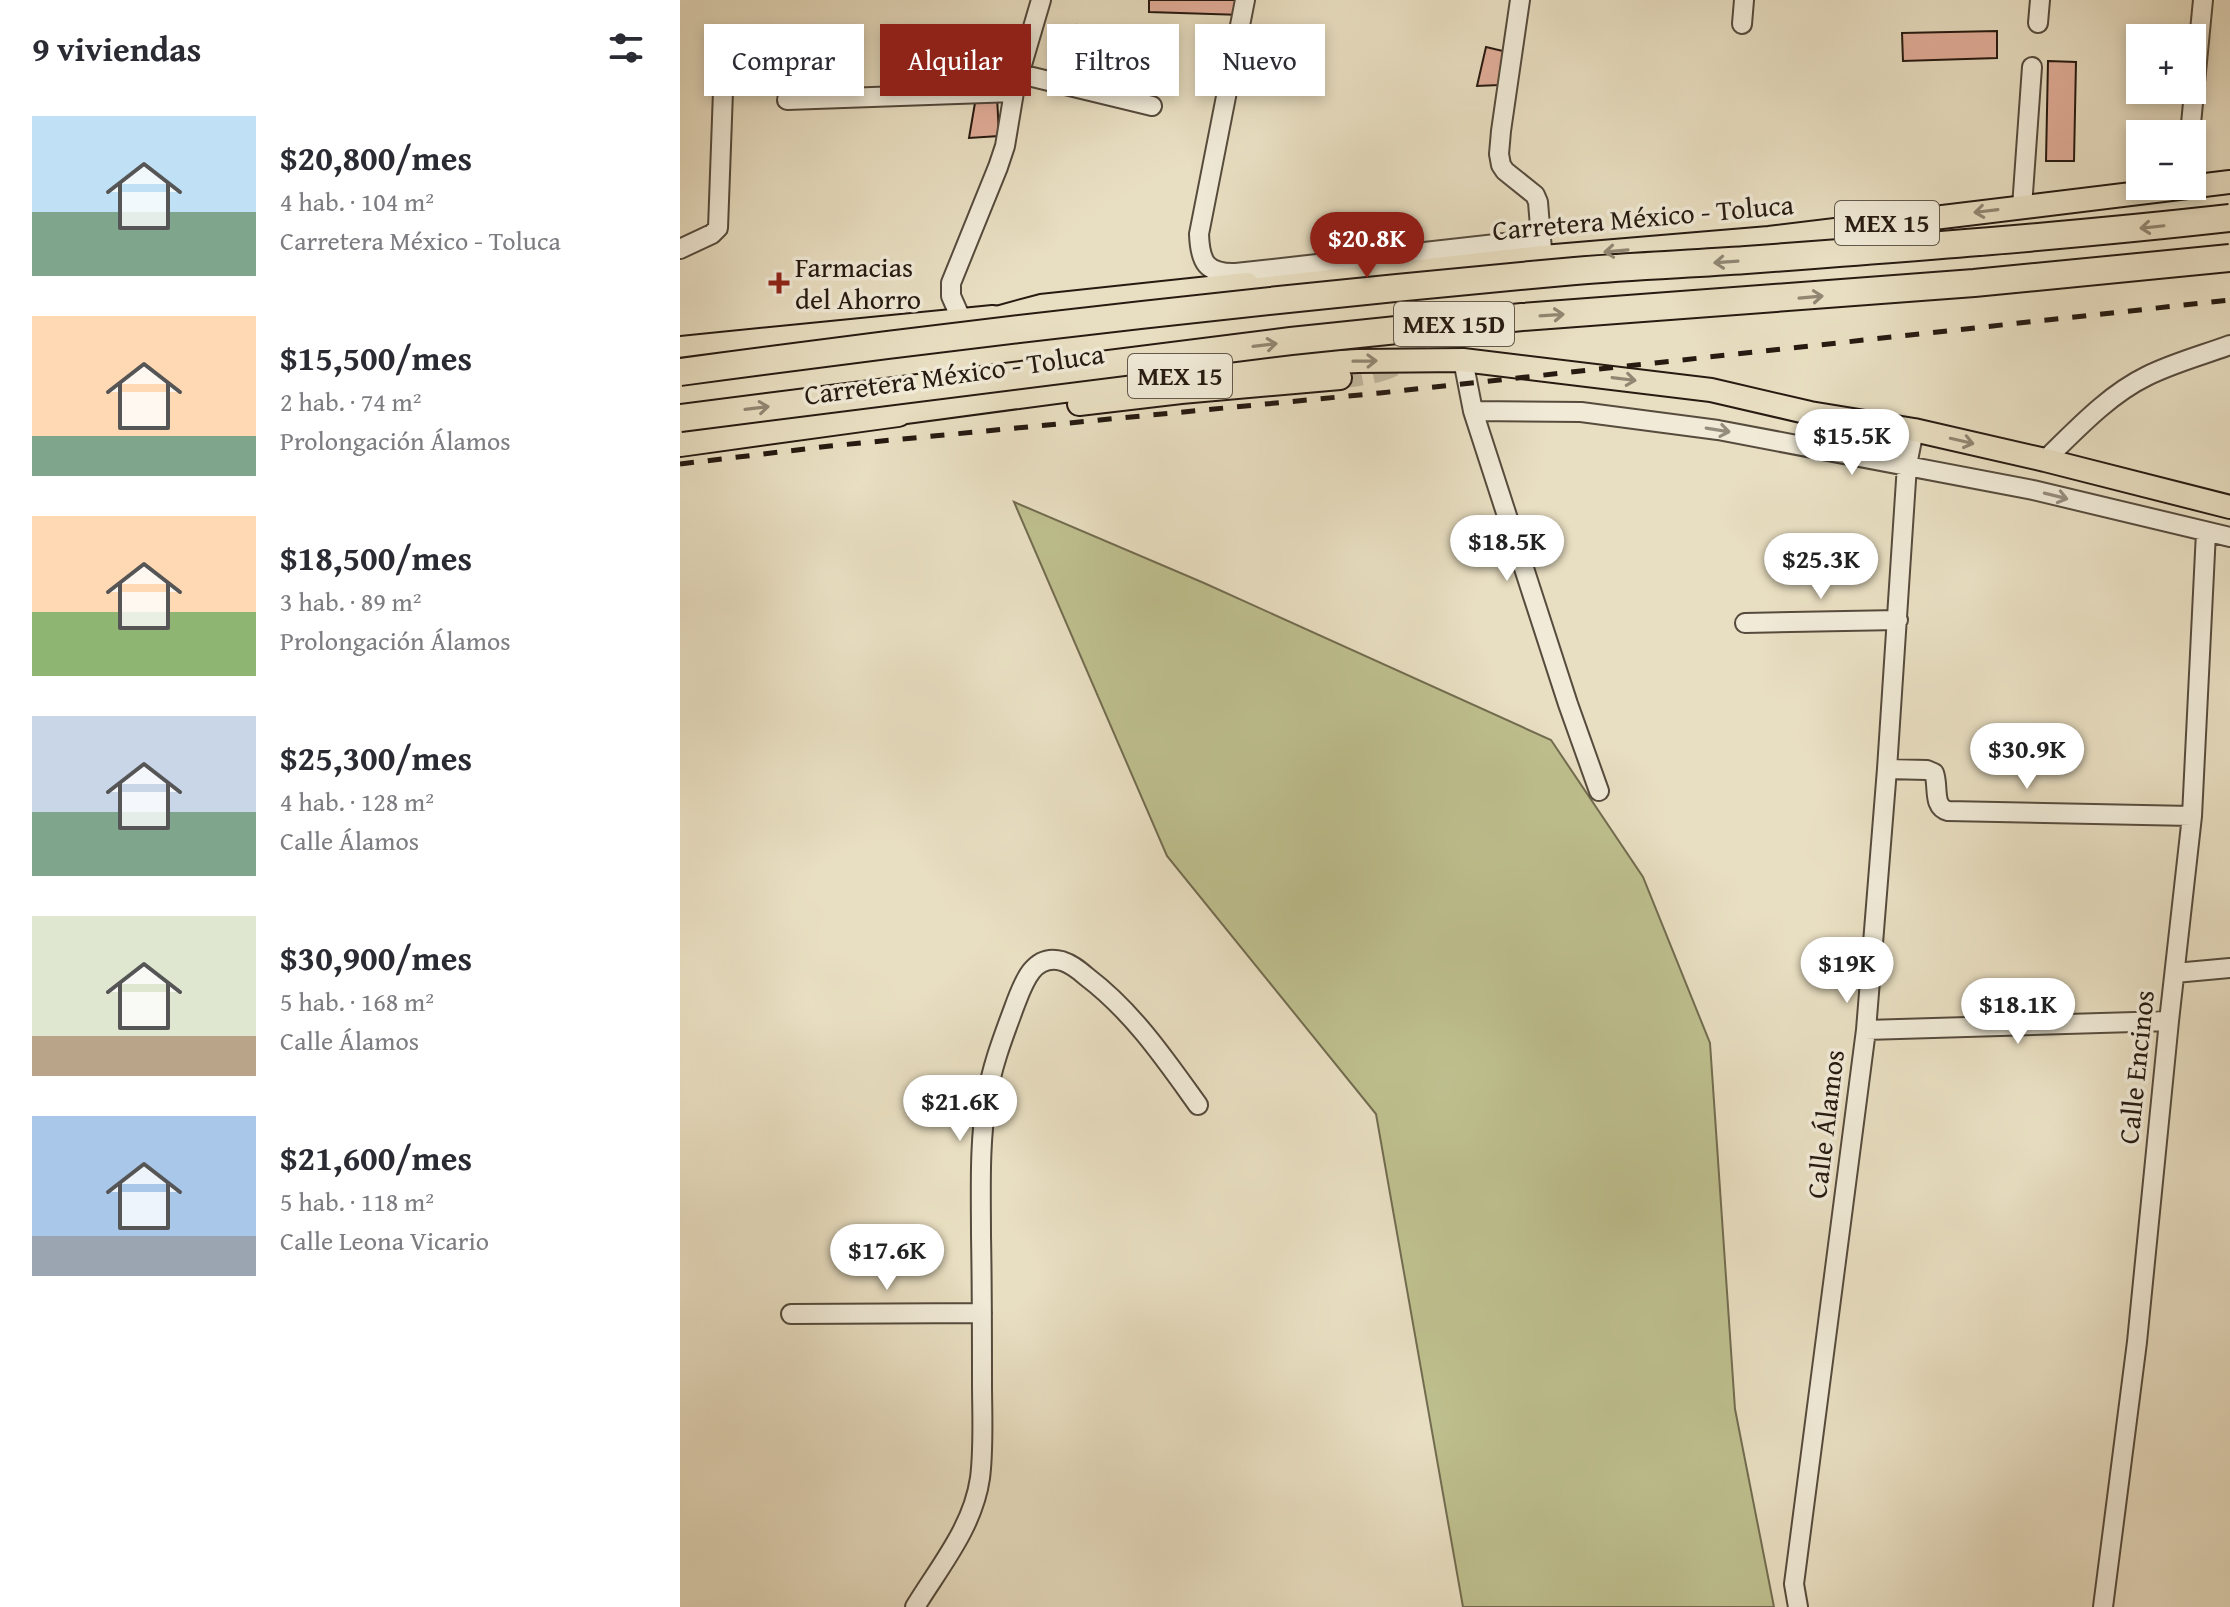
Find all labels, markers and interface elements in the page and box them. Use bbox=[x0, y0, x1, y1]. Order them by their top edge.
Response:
text: 9 viviendas bbox=[32, 24, 201, 73]
chip: Comprar bbox=[704, 24, 864, 96]
chip: Alquilar bbox=[880, 24, 1031, 96]
chip: Filtros bbox=[1047, 24, 1179, 96]
chip: Nuevo bbox=[1195, 24, 1325, 96]
map controls bbox=[2126, 24, 2206, 200]
button: + bbox=[2126, 24, 2206, 104]
icon: filters bbox=[604, 26, 648, 70]
button: − bbox=[2126, 120, 2206, 200]
text: $20,800/mes bbox=[280, 133, 472, 182]
icon: home bbox=[96, 148, 192, 244]
text: 4 hab. · 104 m² bbox=[280, 182, 434, 221]
street label: Carretera México - Toluca bbox=[1491, 183, 1796, 250]
road number: MEX 15 bbox=[1835, 201, 1939, 245]
one-way arrow bbox=[1973, 204, 2000, 219]
pin: $20.8K bbox=[1302, 212, 1432, 280]
text: $20.8K bbox=[1328, 218, 1406, 257]
one-way arrow bbox=[2140, 219, 2166, 234]
text: Carretera México - Toluca bbox=[280, 221, 561, 260]
one-way arrow bbox=[1603, 244, 1630, 259]
place label: Farmacias del Ahorro bbox=[795, 246, 921, 319]
one-way arrow bbox=[1713, 255, 1740, 270]
marker: Farmacias del Ahorro bbox=[770, 274, 788, 292]
one-way arrow bbox=[1797, 289, 1824, 304]
road number: MEX 15D bbox=[1394, 302, 1514, 346]
one-way arrow bbox=[1538, 307, 1565, 322]
street label: Carretera México - Toluca bbox=[801, 332, 1107, 415]
text: $15,500/mes bbox=[280, 333, 472, 382]
one-way arrow bbox=[1252, 337, 1278, 352]
icon: home bbox=[96, 348, 192, 444]
one-way arrow bbox=[1351, 353, 1378, 369]
road number: MEX 15 bbox=[1128, 354, 1232, 398]
one-way arrow bbox=[1611, 372, 1636, 387]
text: 2 hab. · 74 m² bbox=[280, 382, 421, 421]
one-way arrow bbox=[744, 400, 770, 415]
pin: $15.5K bbox=[1787, 409, 1917, 477]
text: $15.5K bbox=[1813, 415, 1891, 454]
text: Prolongación Álamos bbox=[280, 421, 511, 460]
one-way arrow bbox=[1705, 424, 1730, 439]
one-way arrow bbox=[1949, 434, 1974, 449]
one-way arrow bbox=[2043, 489, 2068, 504]
pin: $18.5K bbox=[1442, 515, 1572, 583]
text: $18.5K bbox=[1468, 521, 1546, 560]
text: $18,500/mes bbox=[280, 533, 472, 582]
pin: $25.3K bbox=[1756, 533, 1886, 601]
text: $25.3K bbox=[1782, 539, 1860, 578]
icon: home bbox=[96, 548, 192, 644]
text: 3 hab. · 89 m² bbox=[280, 582, 421, 621]
text: Prolongación Álamos bbox=[280, 621, 511, 660]
pin: $30.9K bbox=[1962, 723, 2092, 791]
text: $30.9K bbox=[1988, 729, 2066, 768]
text: $25,300/mes bbox=[280, 733, 472, 782]
icon: home bbox=[96, 748, 192, 844]
text: 4 hab. · 128 m² bbox=[280, 782, 434, 821]
text: Calle Álamos bbox=[280, 821, 419, 860]
text: $30,900/mes bbox=[280, 933, 472, 982]
pin: $19K bbox=[1800, 937, 1894, 1005]
text: $19K bbox=[1819, 943, 1875, 982]
icon: home bbox=[96, 948, 192, 1044]
pin: $18.1K bbox=[1953, 978, 2083, 1046]
text: 5 hab. · 168 m² bbox=[280, 982, 434, 1021]
text: $18.1K bbox=[1979, 984, 2057, 1023]
street label: Calle Encinos bbox=[2107, 988, 2164, 1146]
text: Calle Álamos bbox=[280, 1021, 419, 1060]
street label: Calle Álamos bbox=[1795, 1047, 1854, 1201]
pin: $21.6K bbox=[895, 1075, 1025, 1143]
text: $21.6K bbox=[921, 1081, 999, 1120]
text: $21,600/mes bbox=[280, 1133, 472, 1182]
icon: home bbox=[96, 1148, 192, 1244]
text: 5 hab. · 118 m² bbox=[280, 1182, 434, 1221]
text: Calle Leona Vicario bbox=[280, 1221, 489, 1260]
pin: $17.6K bbox=[822, 1224, 952, 1292]
text: $17.6K bbox=[848, 1230, 926, 1269]

